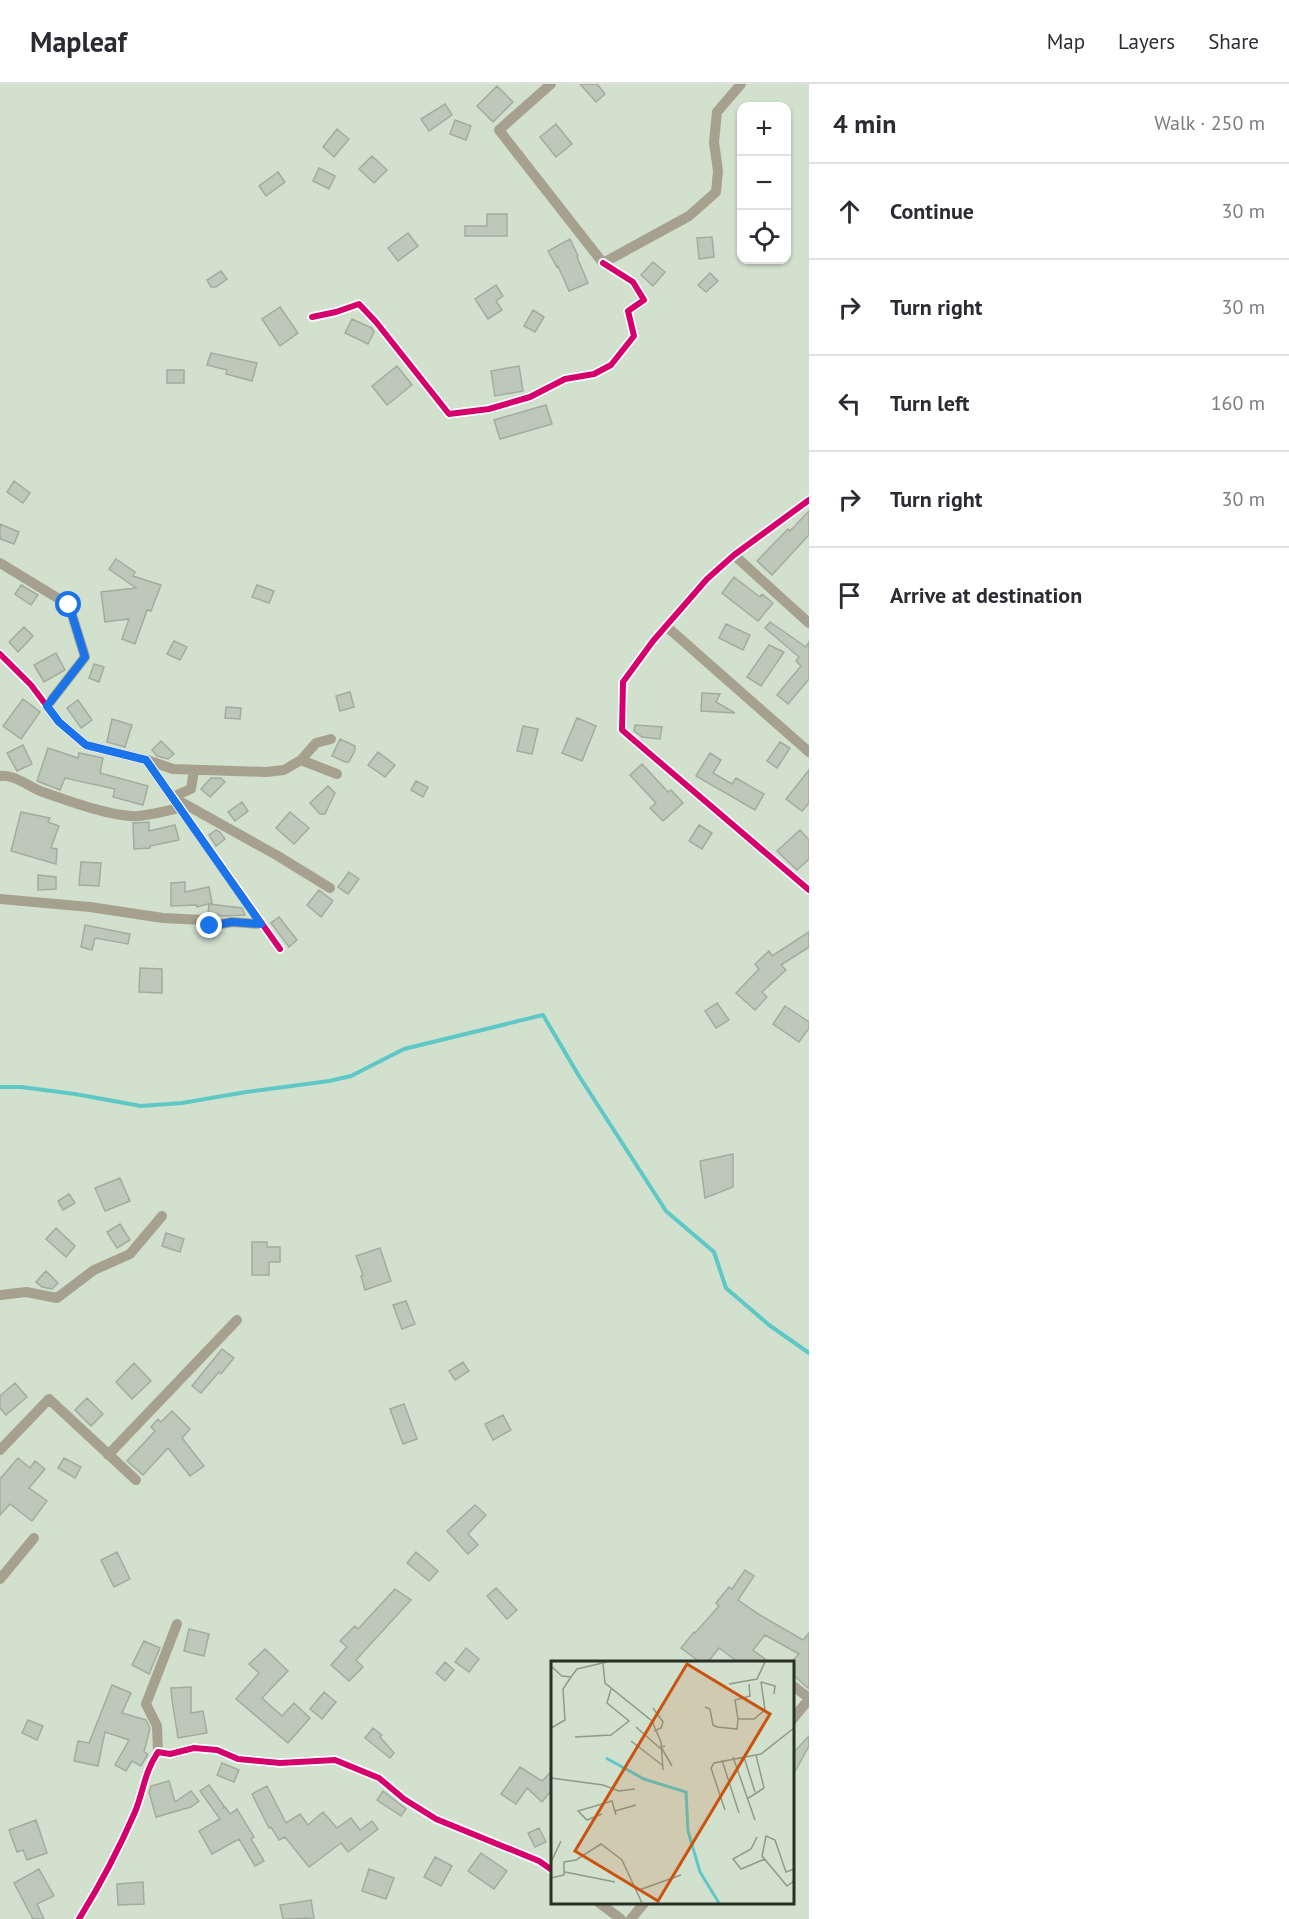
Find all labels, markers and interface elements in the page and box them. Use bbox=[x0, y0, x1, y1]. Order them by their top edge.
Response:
text: Mapleaf bbox=[30, 23, 127, 60]
text: Map bbox=[1047, 28, 1085, 55]
text: Layers bbox=[1118, 28, 1175, 55]
text: Share bbox=[1208, 28, 1259, 55]
map controls bbox=[737, 102, 791, 264]
button: + bbox=[737, 102, 791, 156]
text: 4 min bbox=[833, 107, 896, 140]
text: Walk · 250 m bbox=[1154, 110, 1265, 136]
button: − bbox=[737, 156, 791, 210]
icon: ahead bbox=[833, 195, 866, 228]
text: Continue bbox=[890, 197, 974, 225]
text: 30 m bbox=[1222, 198, 1265, 224]
button: locate bbox=[737, 210, 791, 264]
icon: right bbox=[833, 291, 866, 324]
text: Turn right bbox=[890, 293, 982, 321]
text: 30 m bbox=[1222, 294, 1265, 320]
icon: left bbox=[833, 387, 866, 420]
text: Turn left bbox=[890, 389, 970, 417]
text: 160 m bbox=[1211, 390, 1265, 416]
icon: right bbox=[833, 483, 866, 516]
text: Turn right bbox=[890, 485, 982, 513]
text: 30 m bbox=[1222, 486, 1265, 512]
icon: arrive bbox=[833, 579, 866, 612]
text: Arrive at destination bbox=[890, 581, 1082, 609]
route start bbox=[55, 591, 81, 617]
route end bbox=[196, 912, 222, 938]
inset map bbox=[551, 1661, 794, 1904]

